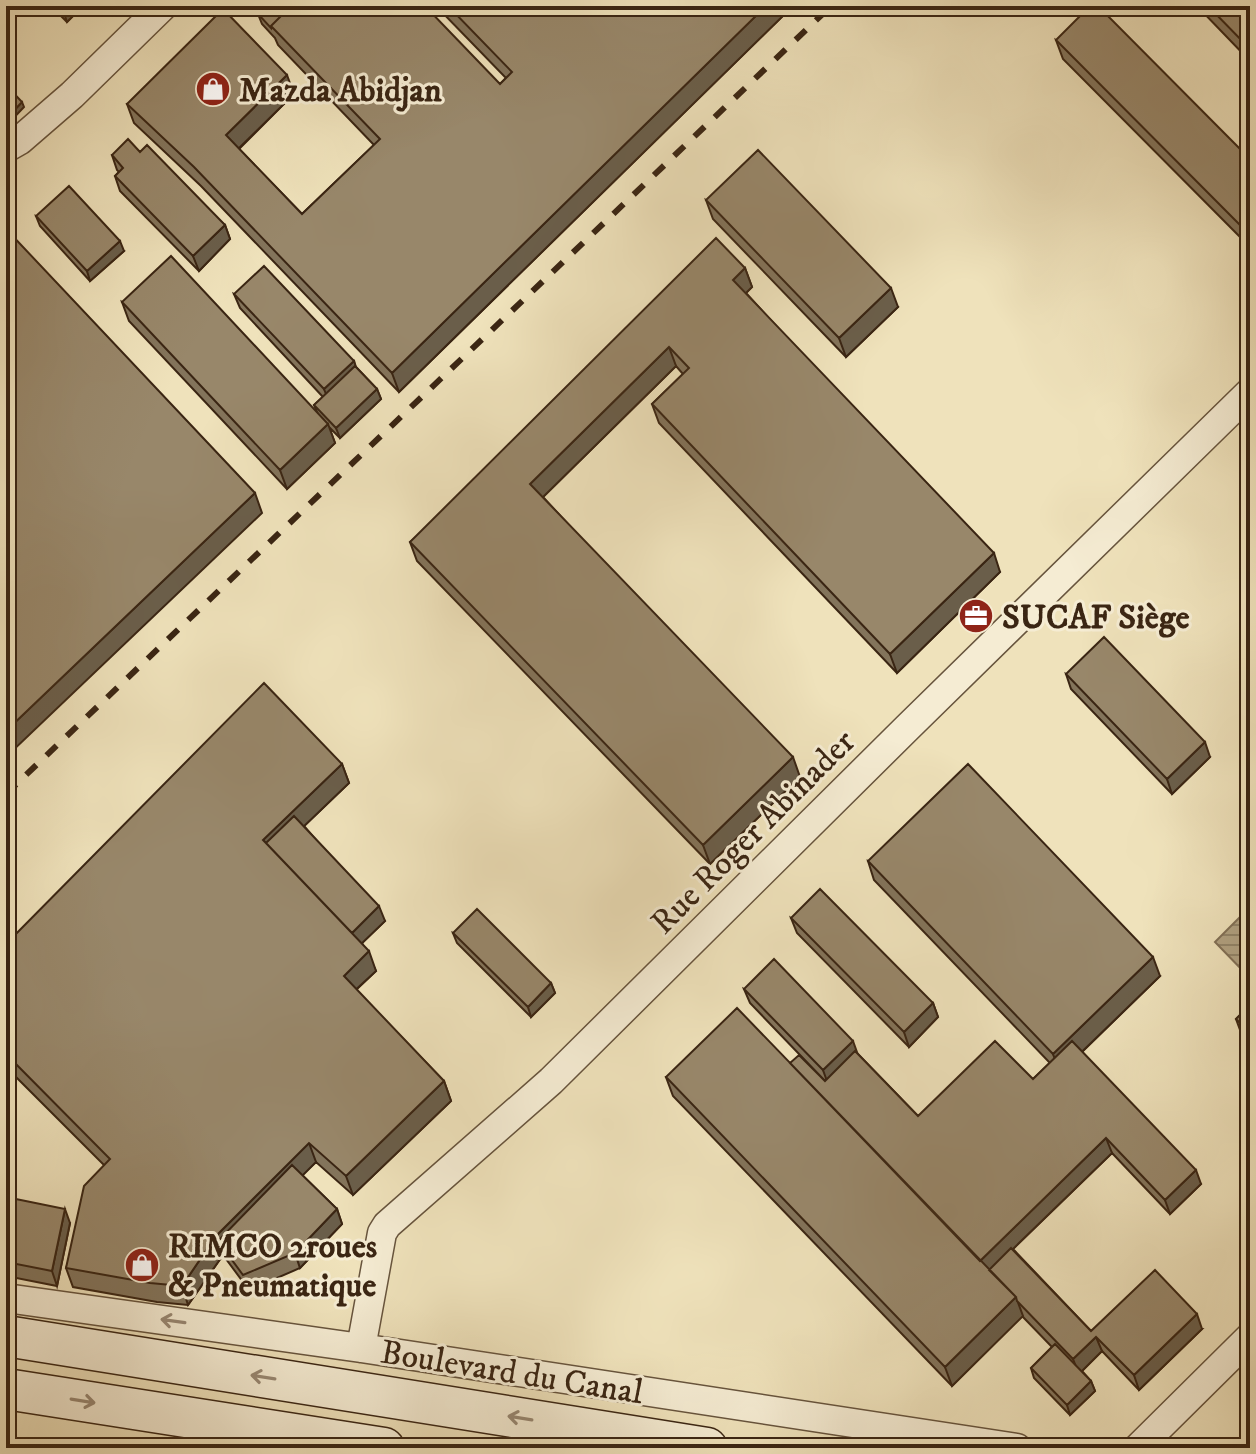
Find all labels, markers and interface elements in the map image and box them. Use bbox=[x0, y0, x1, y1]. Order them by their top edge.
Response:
shop icon: Mazda Abidjan bbox=[194, 70, 232, 108]
place label: Mazda Abidjan bbox=[239, 70, 442, 112]
office icon: SUCAF Siège bbox=[957, 597, 995, 635]
place label: SUCAF Siège bbox=[1002, 597, 1190, 639]
street label: Rue Roger Abinader bbox=[642, 721, 865, 944]
place label: RIMCO 2roues & Pneumatique bbox=[168, 1226, 377, 1307]
shop icon: RIMCO 2roues & Pneumatique bbox=[123, 1246, 161, 1284]
one-way arrow bbox=[160, 1313, 186, 1328]
street label: Boulevard du Canal bbox=[378, 1332, 647, 1415]
one-way arrow bbox=[251, 1369, 276, 1384]
one-way arrow bbox=[70, 1394, 95, 1409]
one-way arrow bbox=[508, 1410, 533, 1425]

